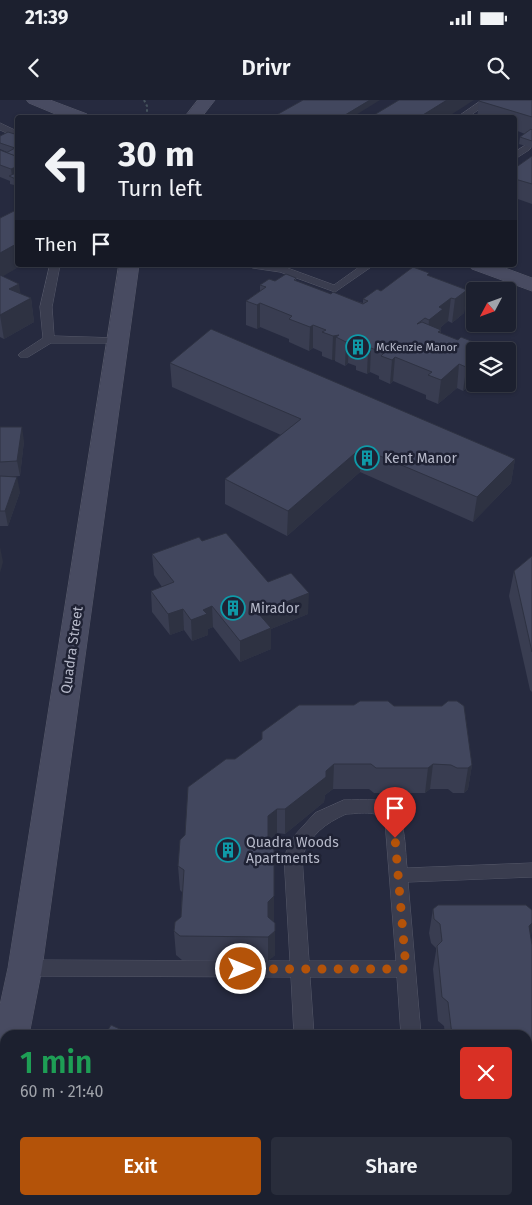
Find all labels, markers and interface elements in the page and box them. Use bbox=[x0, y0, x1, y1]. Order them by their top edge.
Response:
text: 21:39 bbox=[25, 6, 68, 29]
icon: back bbox=[20, 54, 48, 82]
text: Drivr bbox=[241, 54, 291, 81]
icon: search bbox=[484, 54, 512, 82]
text: 30 m bbox=[118, 133, 195, 175]
icon: left bbox=[35, 135, 100, 200]
text: Turn left bbox=[118, 175, 202, 202]
icon: arrive bbox=[87, 230, 115, 258]
text: Then bbox=[35, 233, 77, 256]
north arrow bbox=[466, 282, 516, 332]
map controls bbox=[466, 282, 516, 392]
building icon: McKenzie Manor bbox=[345, 334, 371, 360]
place label: McKenzie Manor bbox=[376, 341, 458, 354]
button: layers bbox=[466, 342, 516, 392]
building icon: Kent Manor bbox=[354, 445, 380, 471]
place label: Kent Manor bbox=[384, 450, 458, 467]
building icon: Mirador bbox=[220, 595, 246, 621]
place label: Mirador bbox=[250, 600, 300, 617]
street label: Quadra Street bbox=[57, 604, 87, 695]
pin bbox=[374, 787, 416, 838]
icon: arrive bbox=[381, 794, 409, 822]
place label: Quadra Woods Apartments bbox=[246, 834, 339, 867]
building icon: Quadra Woods Apartments bbox=[215, 837, 241, 863]
position arrow bbox=[214, 942, 266, 994]
text: 1 min bbox=[20, 1045, 92, 1081]
button: close bbox=[460, 1047, 512, 1099]
text: 60 m · 21:40 bbox=[20, 1082, 103, 1101]
button: Exit bbox=[20, 1137, 261, 1195]
button: Share bbox=[271, 1137, 512, 1195]

